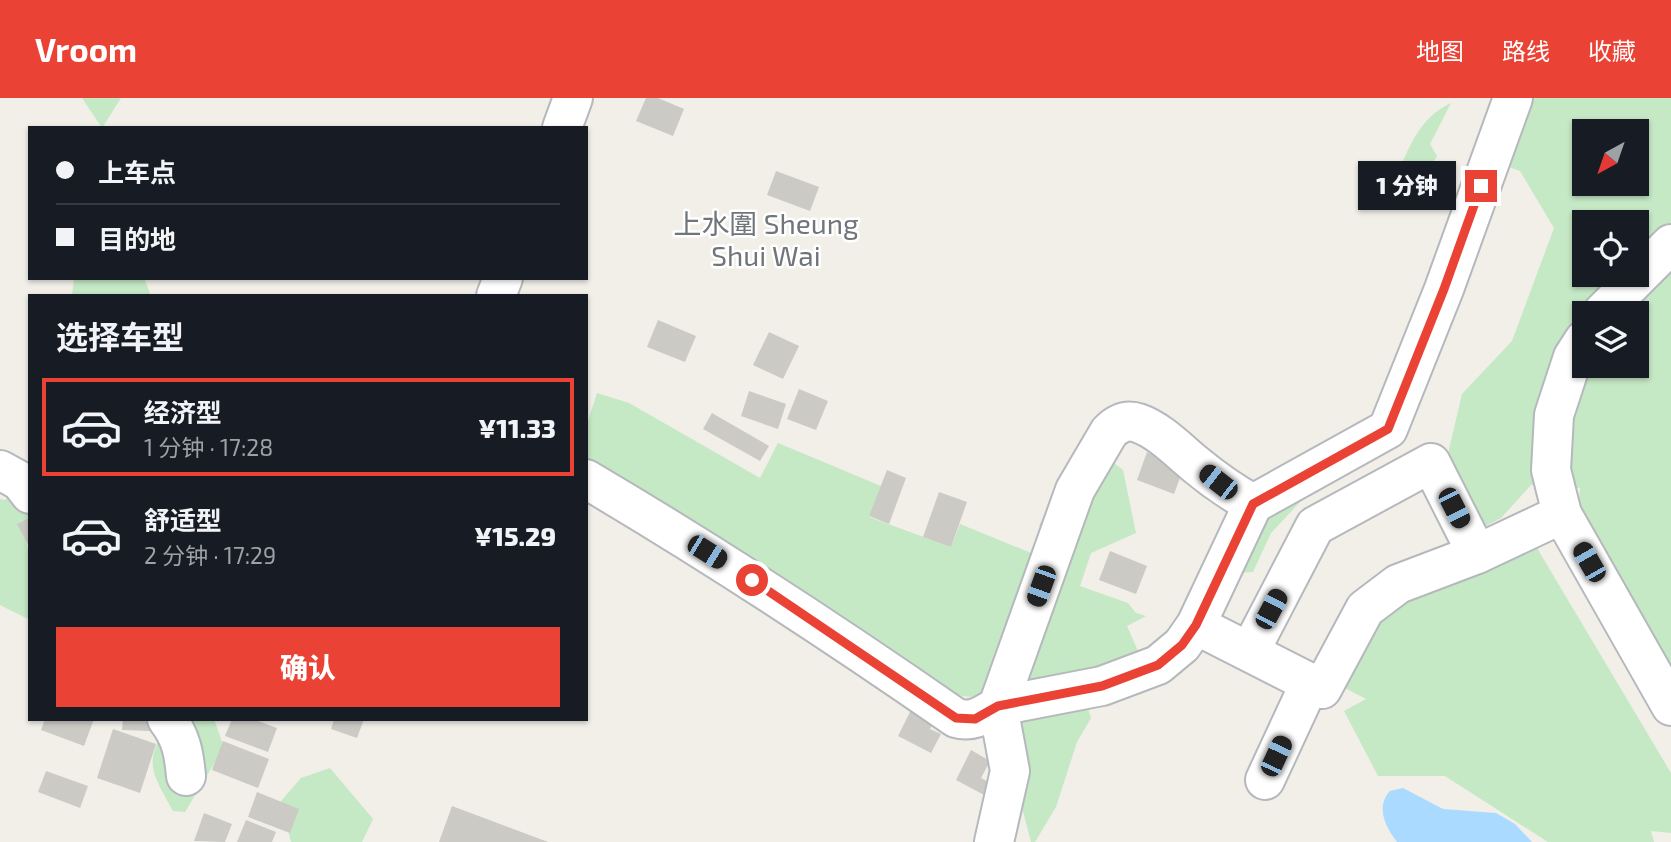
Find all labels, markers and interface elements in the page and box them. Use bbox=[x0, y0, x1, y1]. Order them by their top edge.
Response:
text: Vroom bbox=[35, 29, 137, 69]
text: 地图 bbox=[1416, 36, 1464, 65]
text: 路线 bbox=[1502, 36, 1550, 65]
text: 收藏 bbox=[1588, 36, 1636, 65]
north arrow bbox=[1572, 119, 1648, 196]
map controls bbox=[1572, 119, 1649, 378]
text: 上车点 bbox=[98, 156, 176, 187]
callout: 1 分钟 bbox=[1358, 162, 1456, 210]
route end bbox=[1465, 170, 1497, 202]
text: 1 分钟 bbox=[1376, 171, 1438, 199]
district label: 上水圍 Sheung Shui Wai bbox=[673, 206, 859, 272]
button: locate bbox=[1572, 210, 1649, 287]
text: 目的地 bbox=[98, 223, 176, 254]
button: layers bbox=[1572, 301, 1649, 378]
text: 选择车型 bbox=[56, 317, 184, 355]
icon: car bbox=[60, 396, 123, 459]
text: 经济型 bbox=[144, 396, 222, 427]
text: ¥11.33 bbox=[478, 412, 556, 443]
text: 1 分钟 · 17:28 bbox=[144, 433, 273, 461]
car bbox=[1195, 461, 1242, 503]
car bbox=[1436, 485, 1473, 531]
icon: car bbox=[60, 504, 123, 567]
text: 舒适型 bbox=[144, 504, 222, 535]
text: ¥15.29 bbox=[474, 520, 556, 551]
car bbox=[684, 532, 731, 572]
car bbox=[1570, 539, 1609, 585]
text: 2 分钟 · 17:29 bbox=[144, 541, 276, 569]
car bbox=[1024, 563, 1059, 609]
route start bbox=[736, 564, 768, 596]
car bbox=[1252, 586, 1291, 632]
button: 确认 bbox=[56, 627, 560, 707]
car bbox=[1258, 733, 1295, 779]

